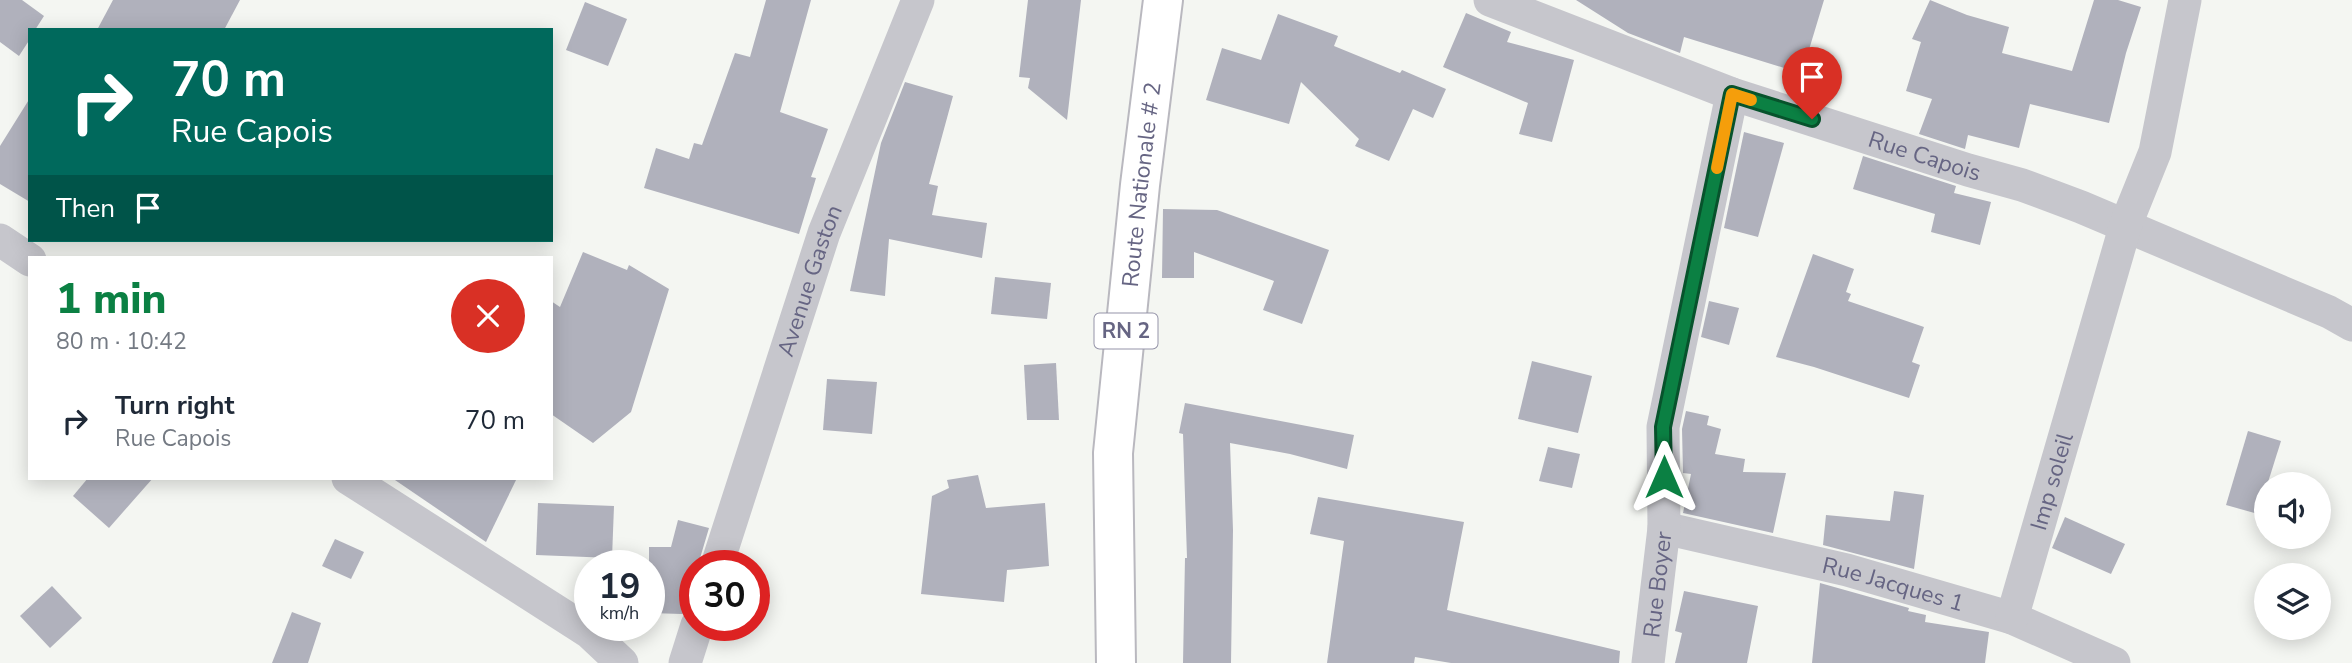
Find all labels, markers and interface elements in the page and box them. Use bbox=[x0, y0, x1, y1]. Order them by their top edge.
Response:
text: 70 m bbox=[171, 46, 286, 113]
pin bbox=[1782, 47, 1842, 119]
icon: right bbox=[56, 56, 147, 147]
icon: arrive bbox=[1793, 58, 1831, 96]
street label: Route Nationale # 2 bbox=[1114, 80, 1168, 288]
text: Rue Capois bbox=[171, 110, 333, 153]
street label: Rue Capois bbox=[1864, 123, 1984, 188]
icon: arrive bbox=[129, 189, 167, 227]
text: Then bbox=[56, 191, 115, 226]
street label: Avenue Gaston bbox=[770, 200, 849, 360]
text: 1 min bbox=[56, 271, 166, 328]
button: close bbox=[451, 279, 525, 353]
road number: RN 2 bbox=[1094, 314, 1158, 348]
text: 80 m · 10:42 bbox=[56, 326, 187, 357]
text: Turn right bbox=[115, 388, 234, 423]
icon: right bbox=[56, 402, 94, 440]
text: 70 m bbox=[465, 403, 525, 438]
text: Rue Capois bbox=[115, 423, 231, 454]
street label: Imp soleil bbox=[2023, 429, 2080, 534]
position arrow bbox=[1627, 440, 1701, 514]
map controls bbox=[2254, 472, 2331, 640]
button: sound bbox=[2254, 472, 2331, 549]
street label: Rue Boyer bbox=[1636, 529, 1679, 639]
street label: Rue Jacques 1 bbox=[1819, 549, 1968, 619]
speed limit sign: 30 bbox=[679, 550, 770, 641]
text: 19 bbox=[598, 563, 641, 610]
button: layers bbox=[2254, 563, 2331, 640]
text: km/h bbox=[600, 601, 639, 625]

